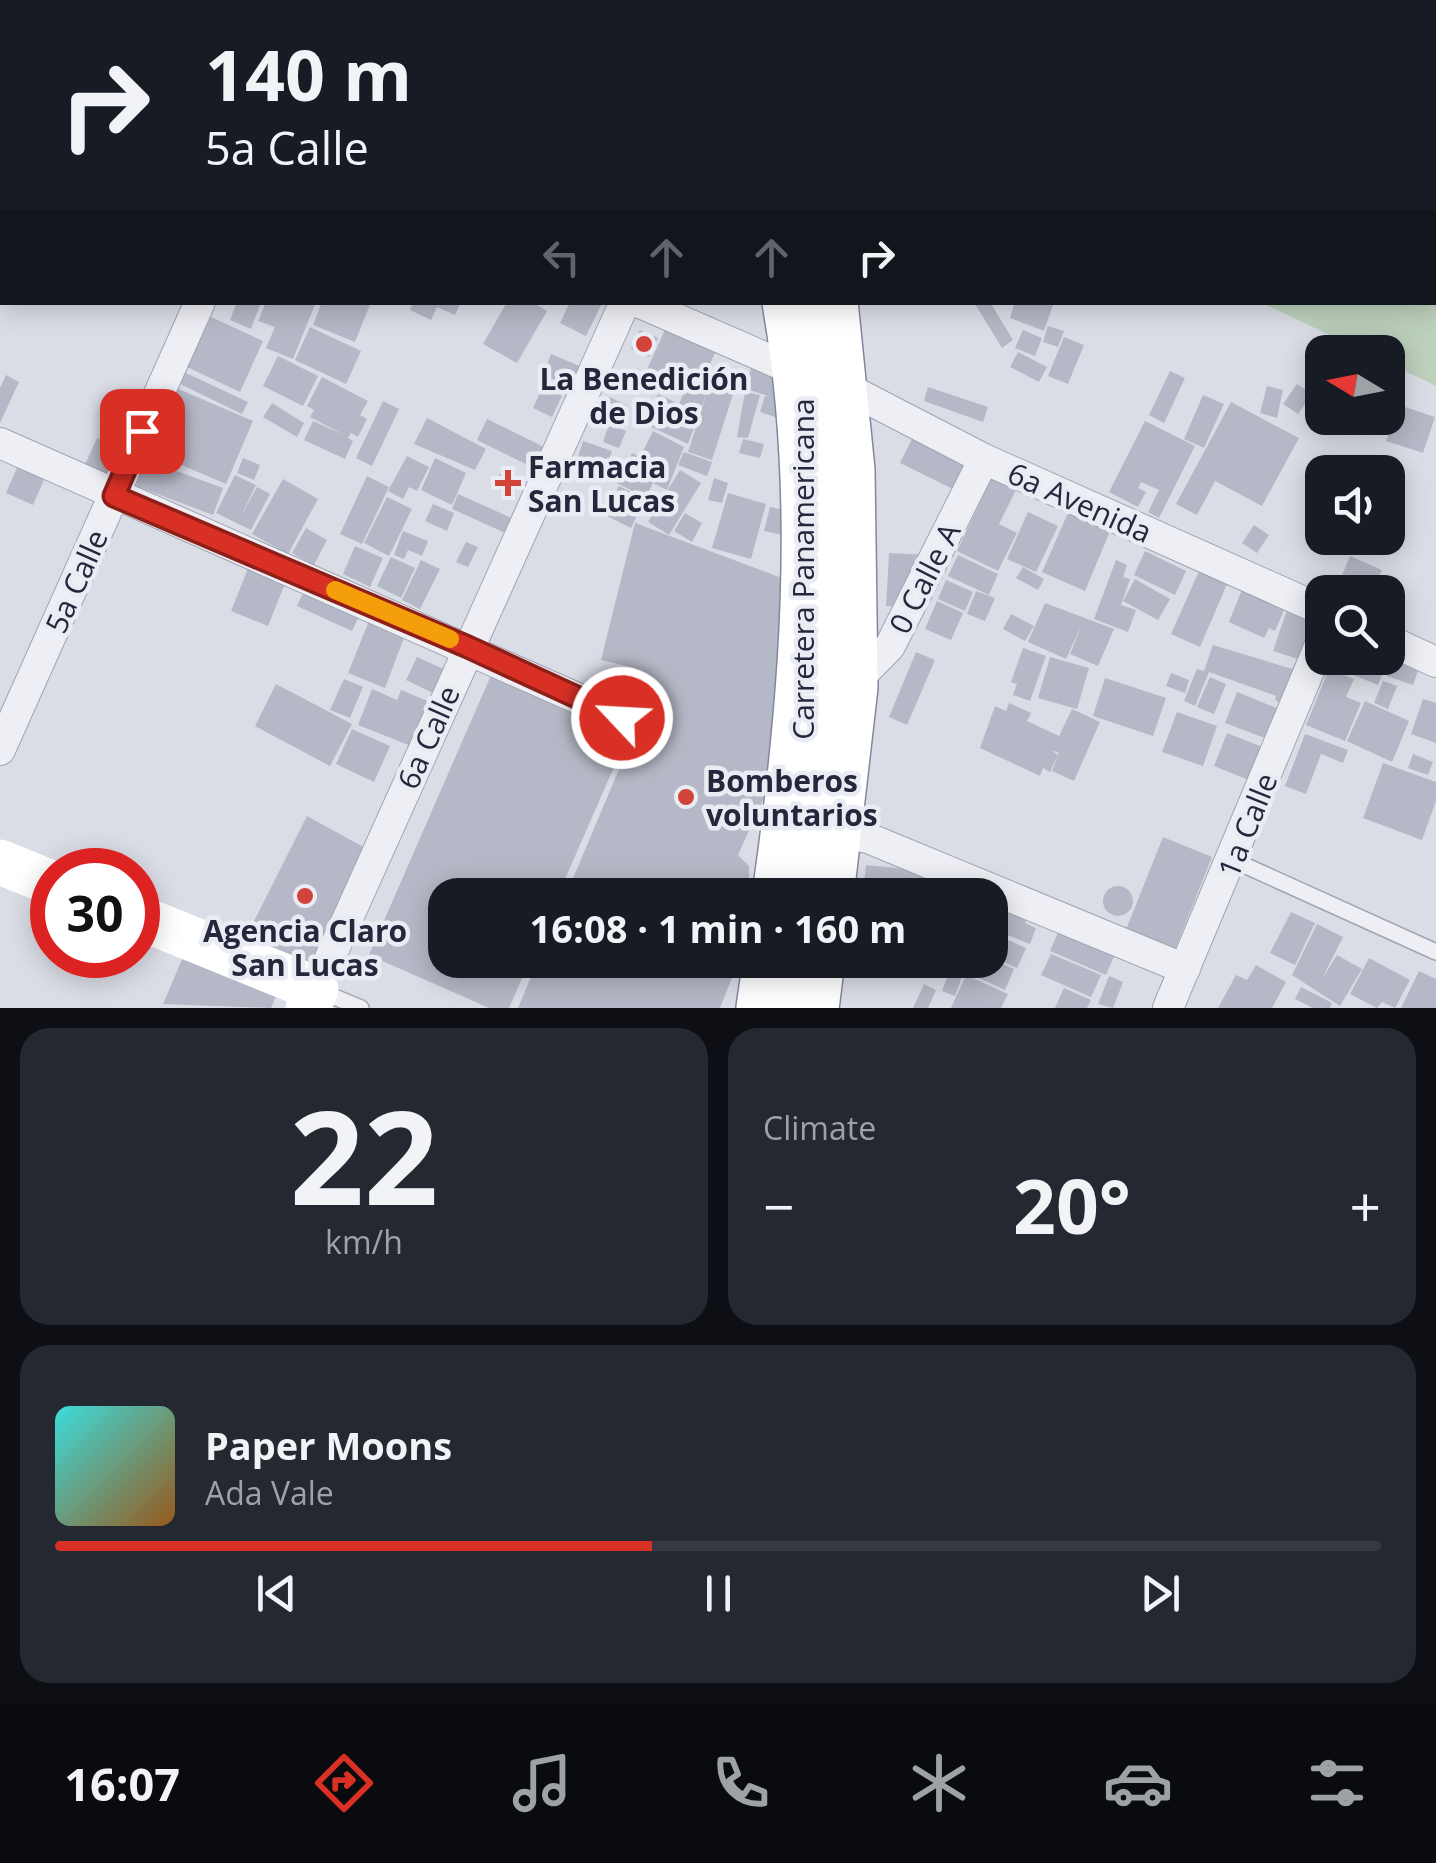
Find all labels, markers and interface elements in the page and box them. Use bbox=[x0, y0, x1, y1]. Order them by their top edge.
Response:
text: 140 m bbox=[205, 26, 412, 122]
icon: right bbox=[40, 40, 170, 170]
text: 5a Calle bbox=[205, 117, 369, 178]
icon: left bbox=[534, 230, 589, 285]
icon: ahead bbox=[639, 230, 694, 285]
icon: ahead bbox=[744, 230, 799, 285]
icon: right bbox=[849, 230, 904, 285]
marker: La Benedición de Dios bbox=[633, 333, 655, 355]
north arrow bbox=[1305, 335, 1405, 435]
map controls bbox=[1305, 335, 1405, 675]
place label: La Benedición de Dios bbox=[539, 358, 749, 433]
pin bbox=[100, 389, 185, 474]
street label: Carretera Panamericana bbox=[782, 398, 823, 740]
icon: arrive bbox=[115, 404, 170, 459]
place label: Farmacia San Lucas bbox=[528, 446, 675, 521]
street label: 6a Avenida bbox=[1002, 452, 1158, 552]
button: sound bbox=[1305, 455, 1405, 555]
marker: Farmacia San Lucas bbox=[497, 472, 519, 494]
street label: 0 Calle A bbox=[879, 516, 969, 640]
street label: 5a Calle bbox=[35, 523, 117, 639]
button: search bbox=[1305, 575, 1405, 675]
position arrow bbox=[570, 666, 674, 770]
street label: 6a Calle bbox=[387, 679, 469, 795]
place label: Bomberos voluntarios bbox=[706, 760, 878, 835]
street label: 1a Calle bbox=[1208, 767, 1286, 883]
marker: Bomberos voluntarios bbox=[675, 786, 697, 808]
speed limit sign: 30 bbox=[30, 848, 160, 978]
marker: Agencia Claro San Lucas bbox=[294, 885, 316, 907]
text: 16:08 · 1 min · 160 m bbox=[530, 902, 906, 954]
place label: Agencia Claro San Lucas bbox=[203, 910, 407, 985]
text: 22 bbox=[290, 1066, 438, 1243]
text: Climate bbox=[763, 1106, 876, 1149]
text: 20° bbox=[1013, 1154, 1131, 1256]
text: − bbox=[763, 1168, 794, 1243]
text: + bbox=[1350, 1168, 1381, 1243]
text: km/h bbox=[325, 1220, 403, 1263]
text: Paper Moons bbox=[205, 1419, 452, 1471]
text: Ada Vale bbox=[205, 1471, 334, 1514]
icon: previous bbox=[249, 1566, 304, 1621]
icon: pause bbox=[691, 1566, 746, 1621]
icon: next bbox=[1133, 1566, 1188, 1621]
icon: directions bbox=[309, 1748, 379, 1818]
icon: music bbox=[507, 1748, 577, 1818]
icon: phone bbox=[706, 1748, 776, 1818]
icon: climate bbox=[904, 1748, 974, 1818]
icon: car bbox=[1103, 1748, 1173, 1818]
icon: filters bbox=[1302, 1748, 1372, 1818]
text: 16:07 bbox=[64, 1753, 180, 1814]

